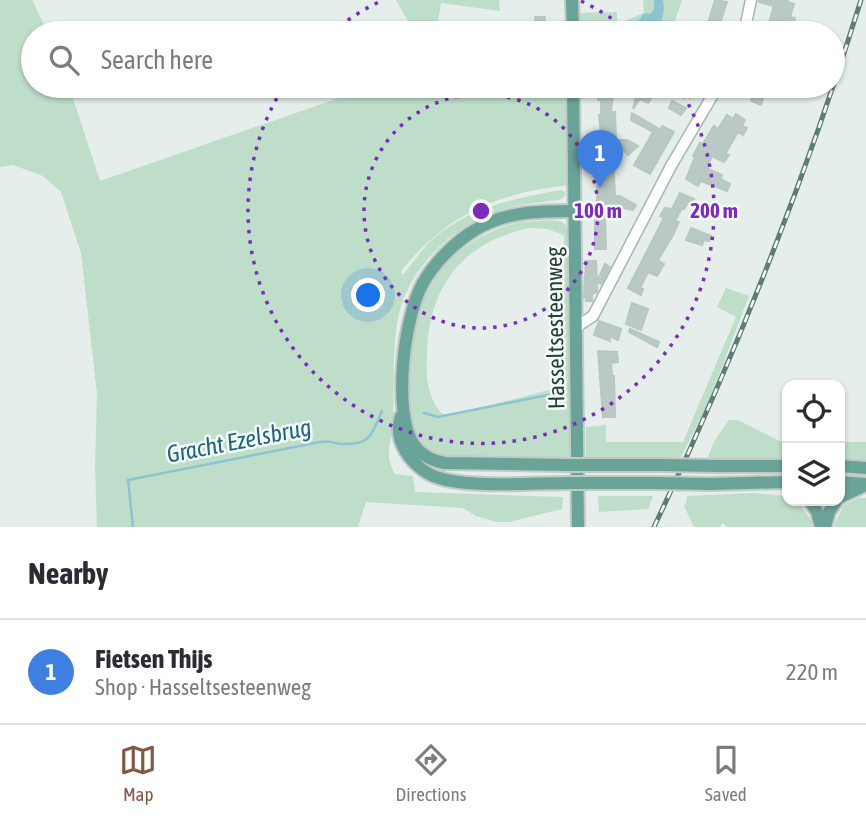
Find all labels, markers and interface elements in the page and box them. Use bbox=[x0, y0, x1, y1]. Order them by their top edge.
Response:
search box bbox=[21, 21, 845, 98]
icon: search bbox=[45, 41, 83, 79]
text: Search here bbox=[101, 45, 213, 75]
pin: 1 bbox=[577, 130, 623, 188]
text: 100 m bbox=[574, 198, 622, 222]
text: 200 m bbox=[690, 198, 738, 222]
centre of rings bbox=[469, 199, 493, 223]
street label: Hasseltsesteenweg bbox=[541, 247, 569, 409]
your location bbox=[351, 278, 385, 312]
map controls bbox=[782, 380, 845, 506]
button: locate bbox=[782, 380, 845, 443]
water label: Gracht Ezelsbrug bbox=[164, 413, 313, 468]
button: layers bbox=[782, 443, 845, 506]
text: Nearby bbox=[28, 556, 108, 590]
text: Fietsen Thijs bbox=[95, 644, 213, 674]
text: 1 bbox=[46, 659, 56, 685]
text: 220 m bbox=[786, 659, 838, 685]
text: Shop · Hasseltsesteenweg bbox=[95, 674, 311, 700]
tab: Map bbox=[119, 741, 157, 805]
tab: Directions bbox=[396, 741, 466, 805]
tab: Saved bbox=[705, 741, 747, 805]

